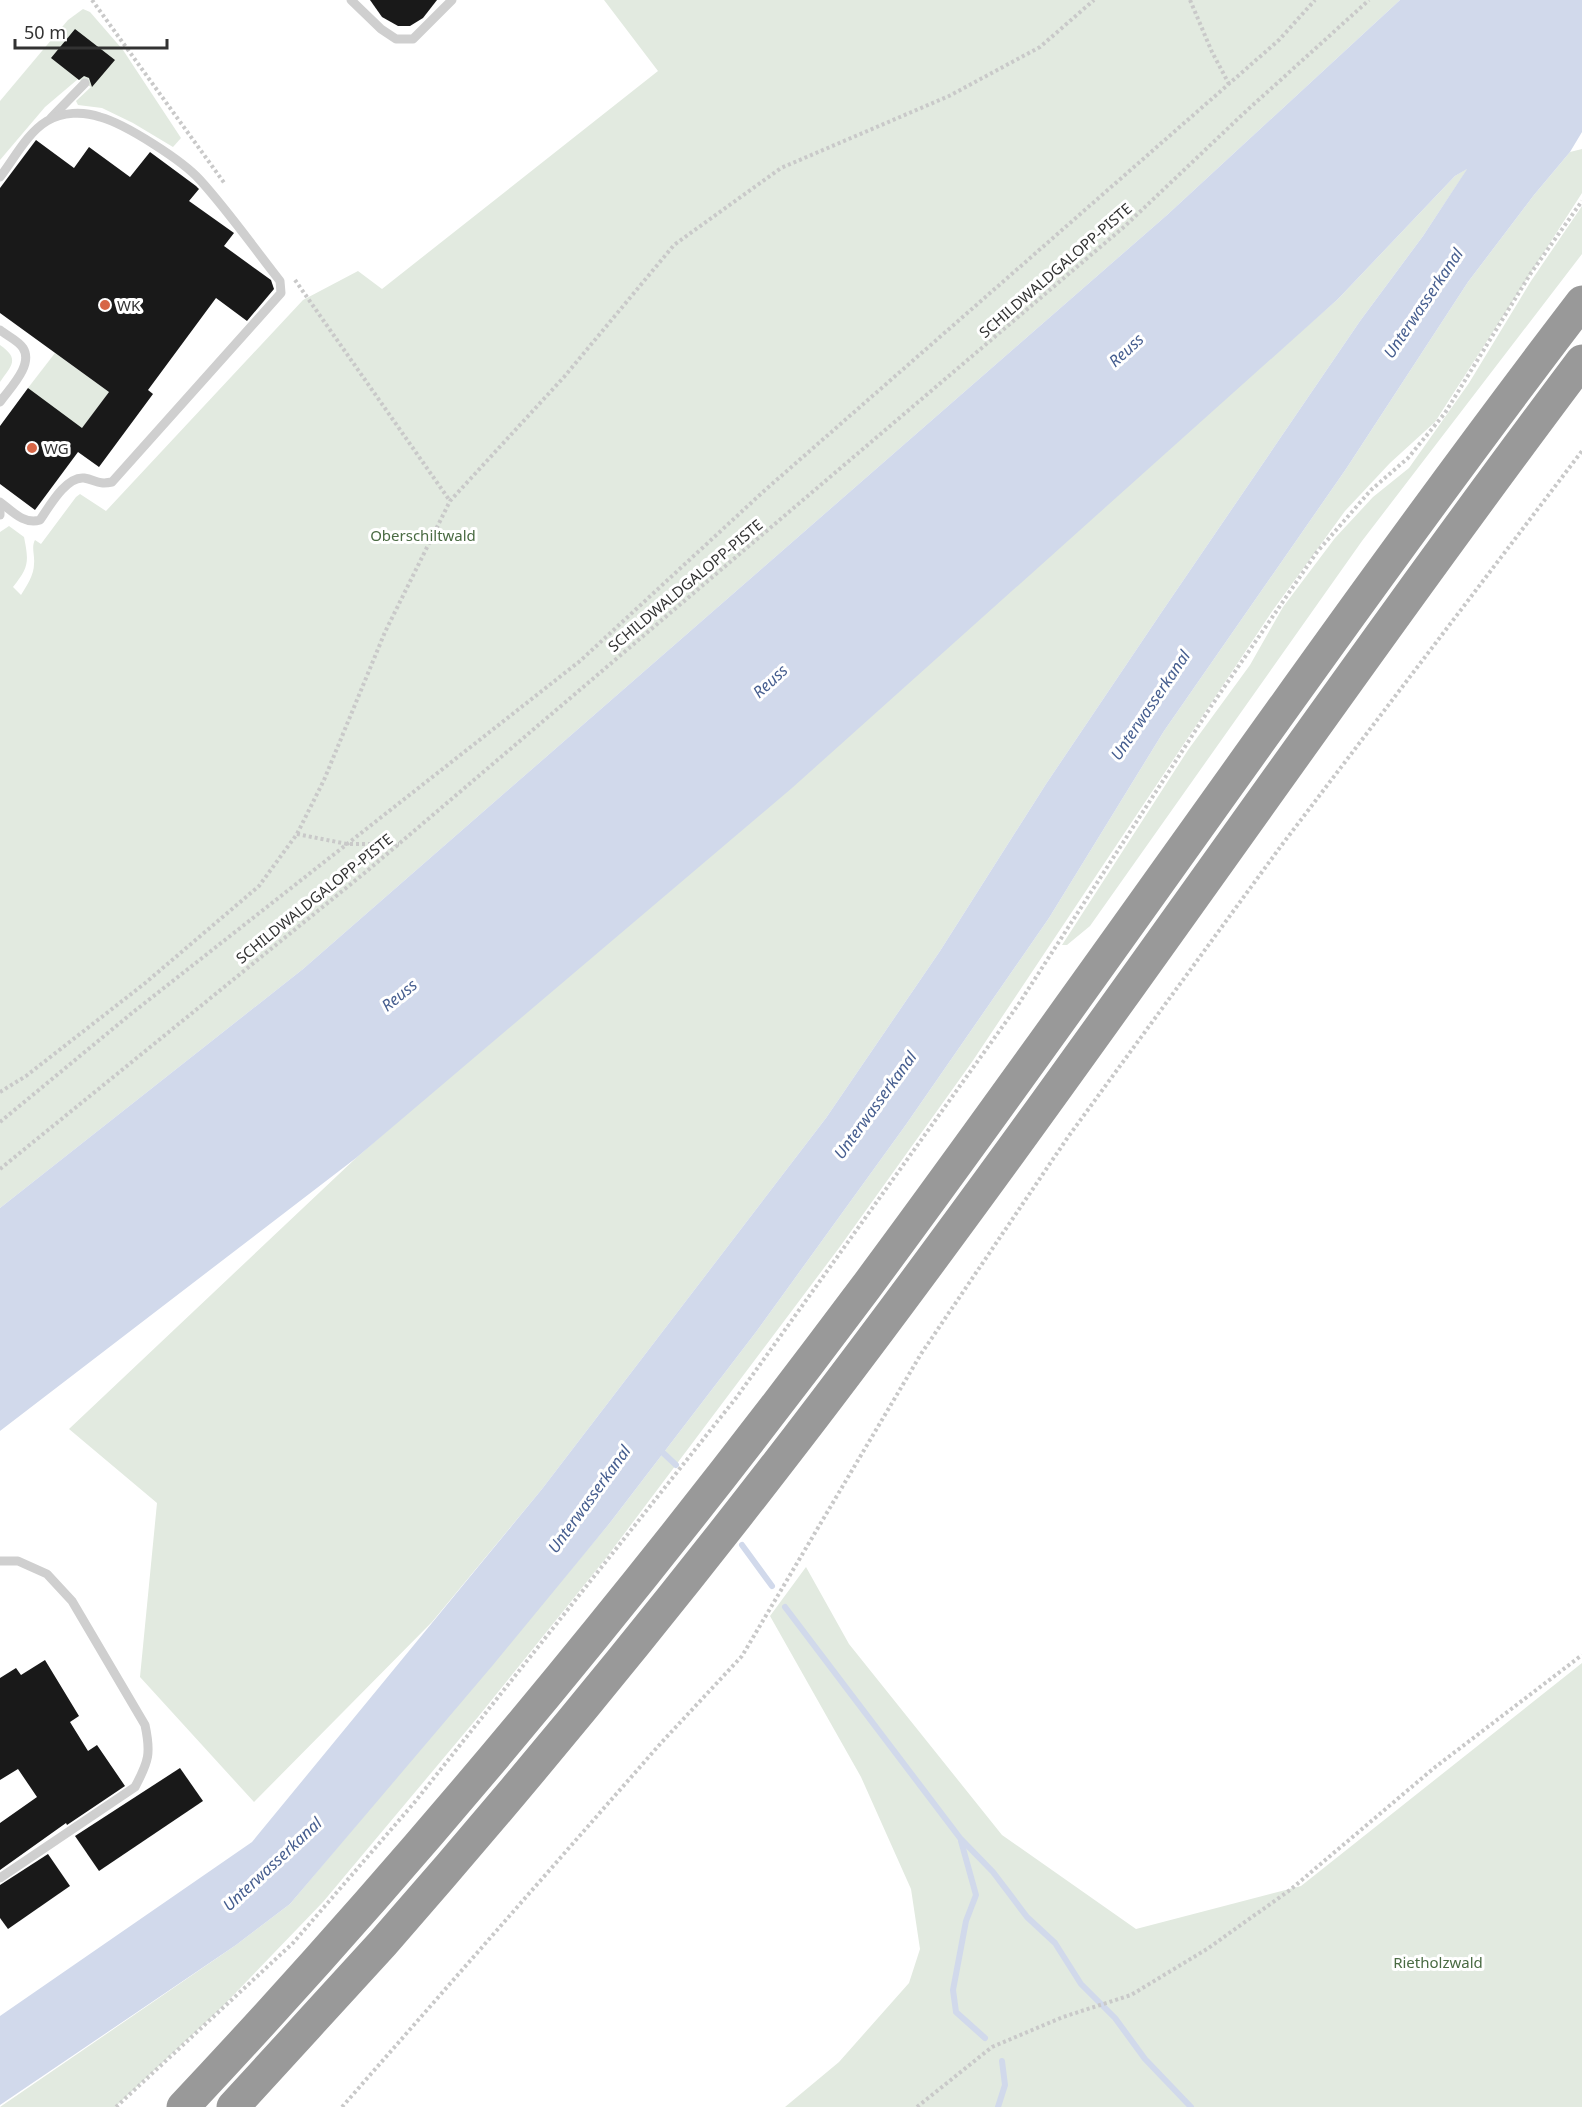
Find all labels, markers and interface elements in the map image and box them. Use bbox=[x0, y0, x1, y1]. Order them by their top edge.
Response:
scale bar bbox=[15, 12, 166, 50]
text: 50 m bbox=[24, 20, 66, 44]
street label: SCHILDWALDGALOPP-PISTE bbox=[974, 198, 1136, 342]
water label: Unterwasserkanal bbox=[1378, 243, 1468, 362]
place label: WK bbox=[117, 295, 141, 315]
marker: WK bbox=[98, 298, 112, 312]
water label: Reuss bbox=[1104, 328, 1148, 372]
place label: WG bbox=[44, 438, 69, 458]
marker: WG bbox=[25, 441, 39, 455]
street label: SCHILDWALDGALOPP-PISTE bbox=[603, 514, 767, 656]
park label: Oberschiltwald bbox=[370, 525, 476, 545]
water label: Unterwasserkanal bbox=[1105, 645, 1195, 764]
water label: Reuss bbox=[748, 659, 792, 703]
street label: SCHILDWALDGALOPP-PISTE bbox=[231, 829, 397, 967]
water label: Reuss bbox=[376, 974, 422, 1016]
water label: Unterwasserkanal bbox=[828, 1046, 922, 1163]
water label: Unterwasserkanal bbox=[542, 1440, 636, 1557]
water label: Unterwasserkanal bbox=[218, 1812, 327, 1916]
park label: Rietholzwald bbox=[1393, 1952, 1483, 1972]

